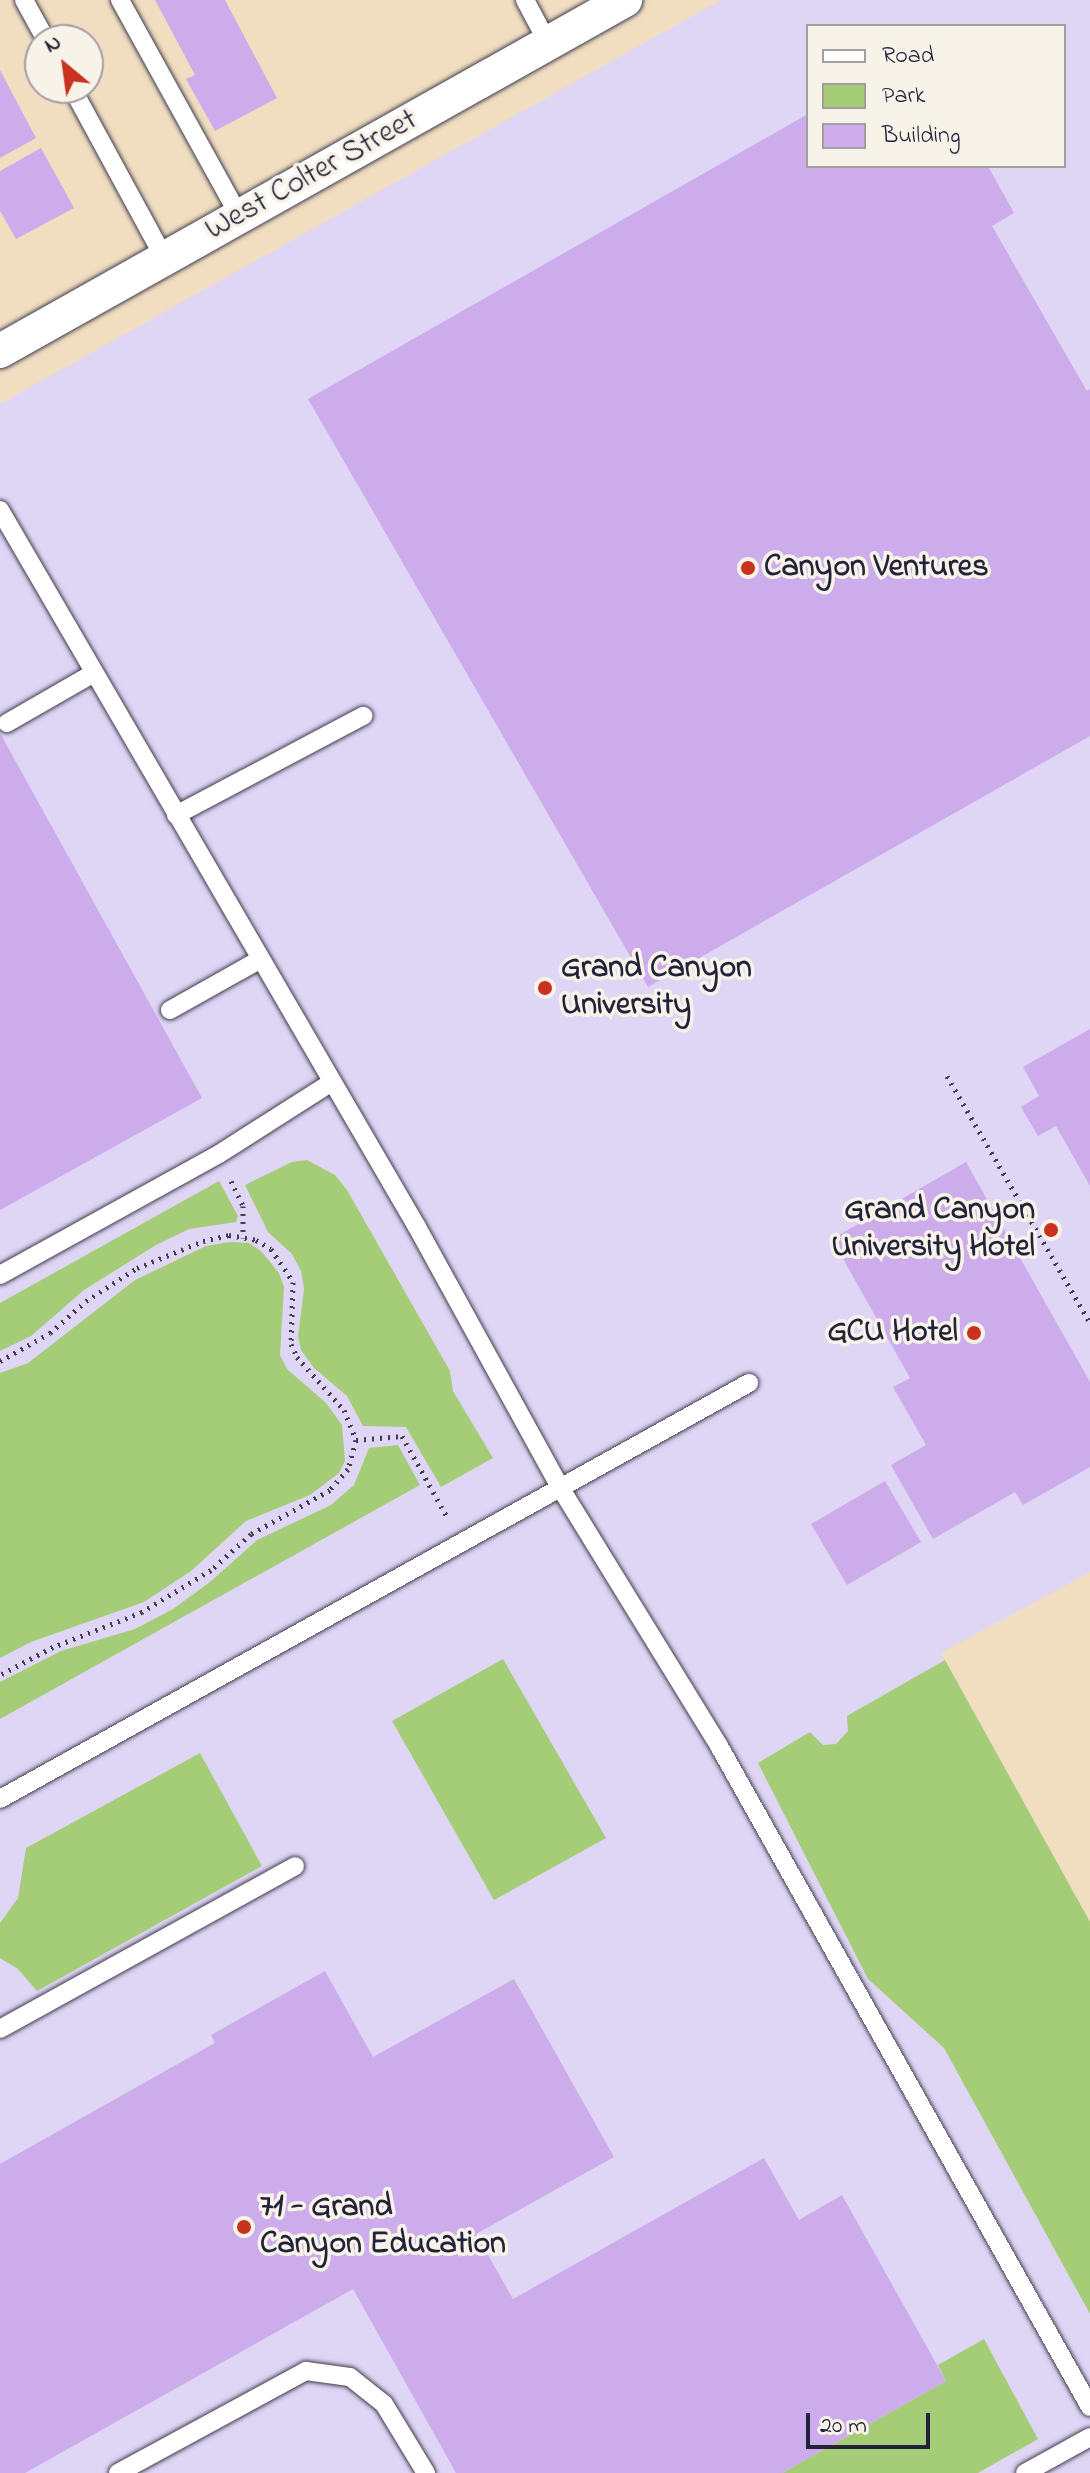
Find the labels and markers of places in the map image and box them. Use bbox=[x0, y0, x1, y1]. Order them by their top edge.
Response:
place label: Canyon Ventures bbox=[764, 549, 988, 587]
marker: Canyon Ventures bbox=[739, 559, 757, 577]
place label: Grand Canyon University bbox=[561, 951, 752, 1026]
marker: Grand Canyon University bbox=[536, 979, 554, 997]
place label: Grand Canyon University Hotel bbox=[831, 1193, 1035, 1268]
marker: Grand Canyon University Hotel bbox=[1042, 1221, 1060, 1239]
place label: GCU Hotel bbox=[827, 1314, 958, 1352]
marker: GCU Hotel bbox=[965, 1324, 983, 1342]
place label: 71 - Grand Canyon Education bbox=[260, 2190, 506, 2265]
marker: 71 - Grand Canyon Education bbox=[235, 2218, 253, 2236]

